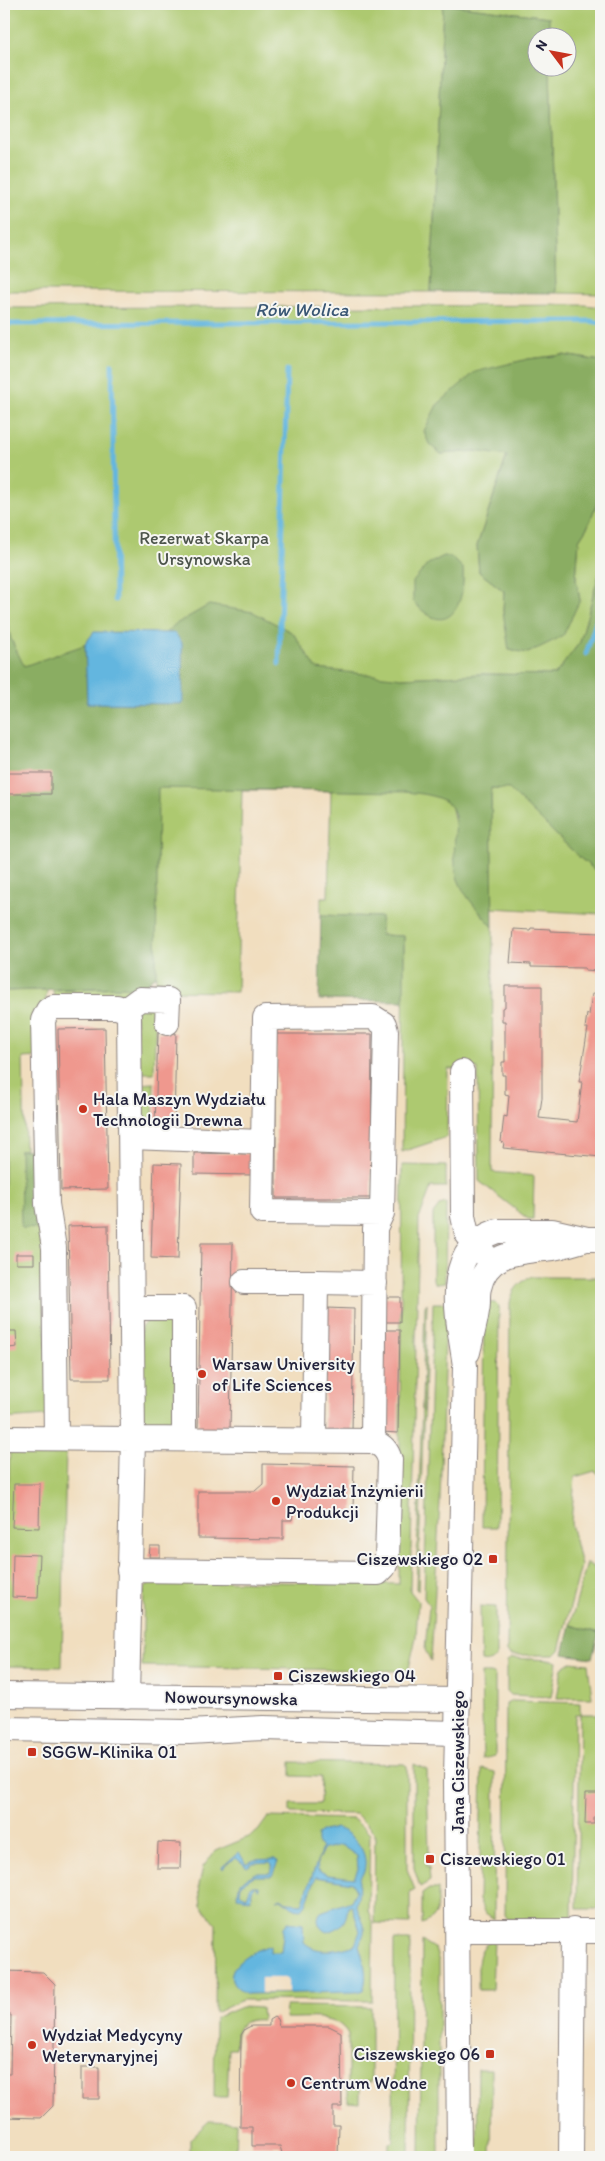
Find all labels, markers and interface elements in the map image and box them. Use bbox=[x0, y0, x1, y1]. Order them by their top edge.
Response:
north arrow bbox=[528, 28, 578, 78]
text: N bbox=[532, 37, 551, 54]
water label: Rów Wolica bbox=[255, 298, 349, 321]
park label: Rezerwat Skarpa Ursynowska bbox=[139, 527, 269, 570]
place label: Hala Maszyn Wydziału Technologii Drewna bbox=[93, 1088, 266, 1131]
marker: Hala Maszyn Wydziału Technologii Drewna bbox=[77, 1103, 89, 1115]
place label: Warsaw University of Life Sciences bbox=[212, 1353, 356, 1396]
marker: Warsaw University of Life Sciences bbox=[196, 1368, 208, 1380]
place label: Wydział Inżynierii Produkcji bbox=[286, 1480, 424, 1523]
marker: Wydział Inżynierii Produkcji bbox=[270, 1495, 282, 1507]
place label: Ciszewskiego 02 bbox=[356, 1548, 484, 1570]
marker: Ciszewskiego 02 bbox=[487, 1553, 499, 1565]
place label: Ciszewskiego 04 bbox=[288, 1665, 416, 1687]
marker: Ciszewskiego 04 bbox=[272, 1670, 284, 1682]
street label: Nowoursynowska bbox=[164, 1686, 298, 1710]
street label: Jana Ciszewskiego bbox=[447, 1690, 469, 1834]
place label: SGGW-Klinika 01 bbox=[42, 1741, 177, 1763]
marker: SGGW-Klinika 01 bbox=[26, 1746, 38, 1758]
place label: Ciszewskiego 01 bbox=[440, 1848, 565, 1870]
marker: Ciszewskiego 01 bbox=[424, 1853, 436, 1865]
place label: Wydział Medycyny Weterynaryjnej bbox=[42, 2024, 183, 2067]
marker: Wydział Medycyny Weterynaryjnej bbox=[26, 2039, 38, 2051]
place label: Ciszewskiego 06 bbox=[353, 2043, 480, 2065]
marker: Ciszewskiego 06 bbox=[484, 2048, 496, 2060]
place label: Centrum Wodne bbox=[301, 2072, 427, 2094]
marker: Centrum Wodne bbox=[285, 2077, 297, 2089]

